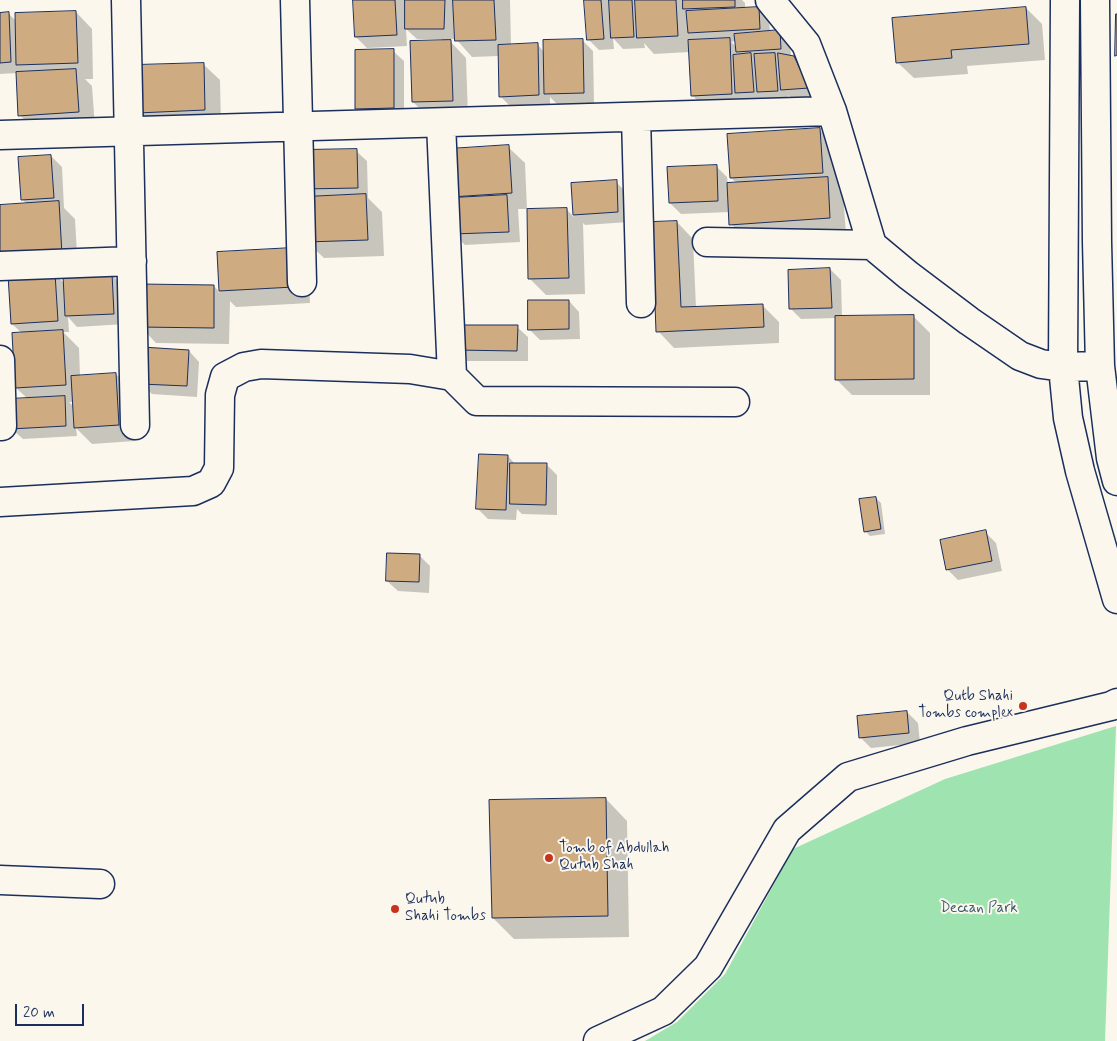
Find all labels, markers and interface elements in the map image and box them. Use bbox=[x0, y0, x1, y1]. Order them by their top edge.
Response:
place label: Qutb Shahi Tombs complex bbox=[918, 688, 1013, 723]
marker: Qutb Shahi Tombs complex bbox=[1017, 700, 1029, 712]
place label: Tomb of Abdullah Qutub Shah bbox=[559, 840, 669, 875]
marker: Tomb of Abdullah Qutub Shah bbox=[543, 852, 555, 864]
place label: Qutub Shahi Tombs bbox=[405, 891, 486, 926]
park label: Deccan Park bbox=[940, 900, 1018, 918]
marker: Qutub Shahi Tombs bbox=[389, 903, 401, 915]
scale bar bbox=[18, 994, 86, 1026]
text: 20 m bbox=[23, 1003, 55, 1023]

